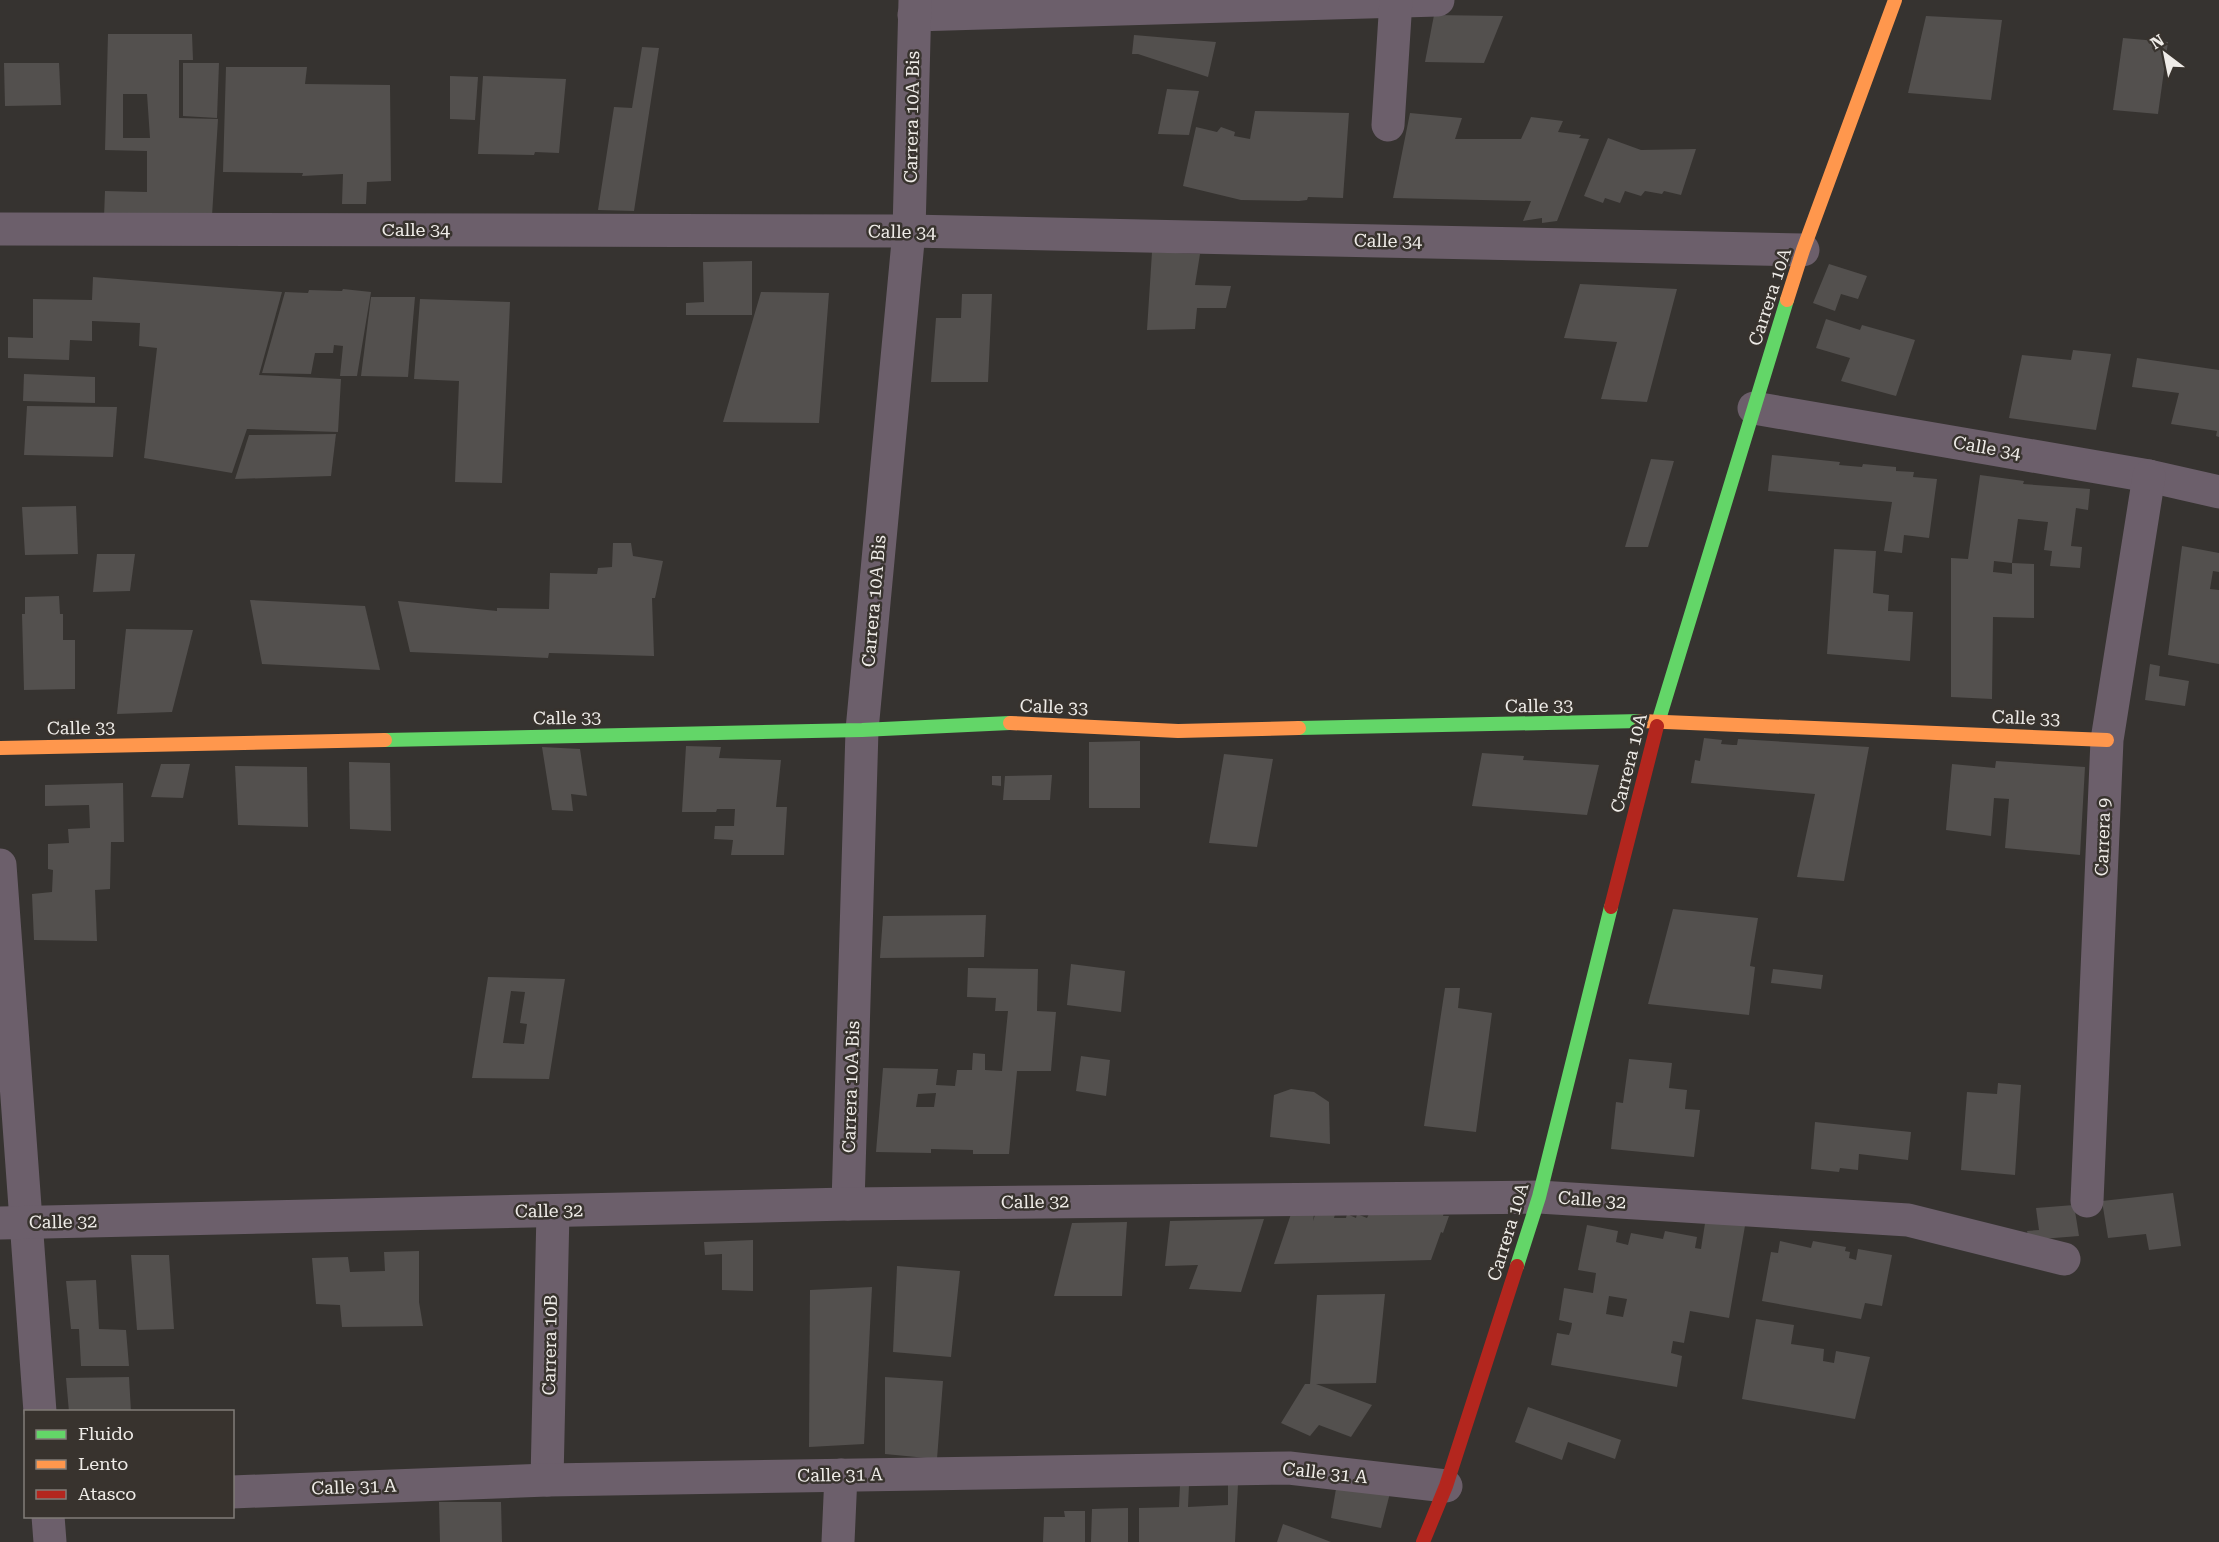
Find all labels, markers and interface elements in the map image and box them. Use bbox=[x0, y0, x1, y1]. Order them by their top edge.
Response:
north arrow bbox=[2135, 24, 2195, 84]
text: N bbox=[2147, 30, 2168, 53]
street label: Carrera 10A Bis bbox=[900, 51, 923, 183]
street label: Calle 34 bbox=[382, 219, 450, 240]
street label: Calle 34 bbox=[868, 220, 936, 243]
street label: Calle 34 bbox=[1354, 229, 1422, 252]
street label: Carrera 10A bbox=[1744, 245, 1795, 348]
street label: Calle 34 bbox=[1952, 431, 2023, 464]
street label: Carrera 10A Bis bbox=[857, 534, 890, 668]
street label: Calle 33 bbox=[1505, 694, 1573, 717]
street label: Calle 33 bbox=[1019, 695, 1089, 718]
street label: Calle 33 bbox=[533, 706, 601, 729]
street label: Calle 33 bbox=[1991, 706, 2061, 729]
street label: Carrera 10A bbox=[1606, 711, 1651, 815]
street label: Calle 33 bbox=[47, 716, 115, 739]
street label: Carrera 9 bbox=[2091, 797, 2114, 877]
street label: Carrera 10A Bis bbox=[838, 1020, 863, 1154]
street label: Carrera 10A bbox=[1483, 1180, 1533, 1283]
street label: Calle 32 bbox=[1557, 1187, 1627, 1212]
street label: Calle 32 bbox=[1001, 1190, 1069, 1213]
street label: Calle 32 bbox=[515, 1199, 583, 1222]
street label: Calle 32 bbox=[29, 1210, 97, 1233]
street label: Carrera 10B bbox=[538, 1294, 561, 1396]
legend bbox=[24, 1410, 234, 1518]
text: Fluido bbox=[78, 1423, 134, 1444]
text: Lento bbox=[78, 1453, 128, 1474]
street label: Calle 31 A bbox=[1281, 1458, 1369, 1487]
street label: Calle 31 A bbox=[797, 1463, 883, 1486]
street label: Calle 31 A bbox=[311, 1475, 397, 1498]
text: Atasco bbox=[78, 1483, 136, 1504]

